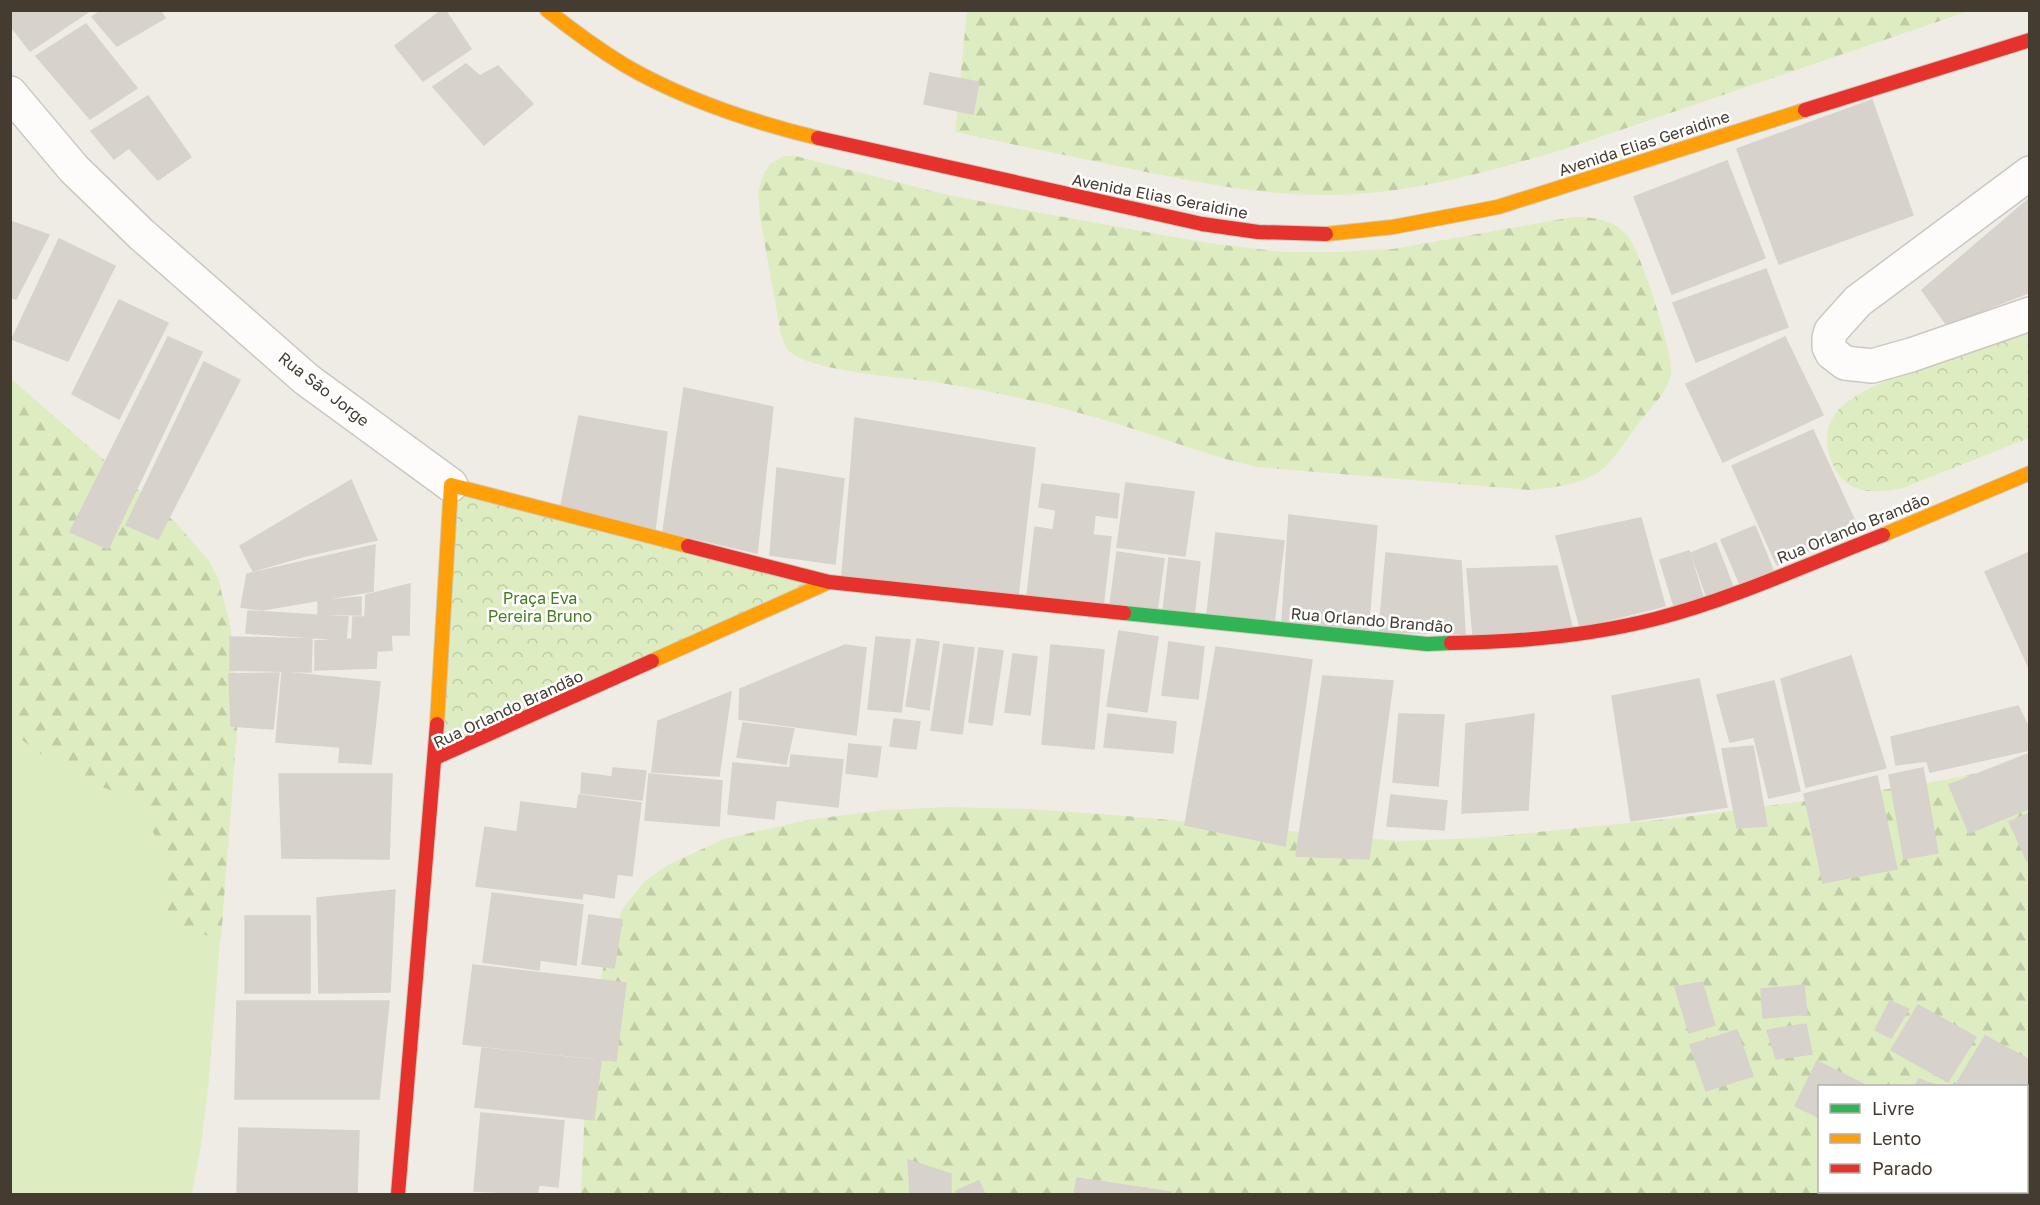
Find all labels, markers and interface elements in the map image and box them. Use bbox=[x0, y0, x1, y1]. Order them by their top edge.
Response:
street label: Avenida Elias Geraidine bbox=[1556, 106, 1732, 180]
street label: Avenida Elias Geraidine bbox=[1070, 169, 1250, 223]
street label: Rua São Jorge bbox=[275, 347, 373, 431]
street label: Rua Orlando Brandão bbox=[1774, 488, 1932, 568]
park label: Praça Eva Pereira Bruno bbox=[488, 588, 592, 626]
street label: Rua Orlando Brandão bbox=[1290, 603, 1454, 637]
street label: Rua Orlando Brandão bbox=[430, 666, 586, 752]
legend bbox=[1818, 1085, 2028, 1193]
text: Livre bbox=[1872, 1097, 1914, 1119]
text: Lento bbox=[1872, 1127, 1921, 1149]
text: Parado bbox=[1872, 1157, 1933, 1179]

